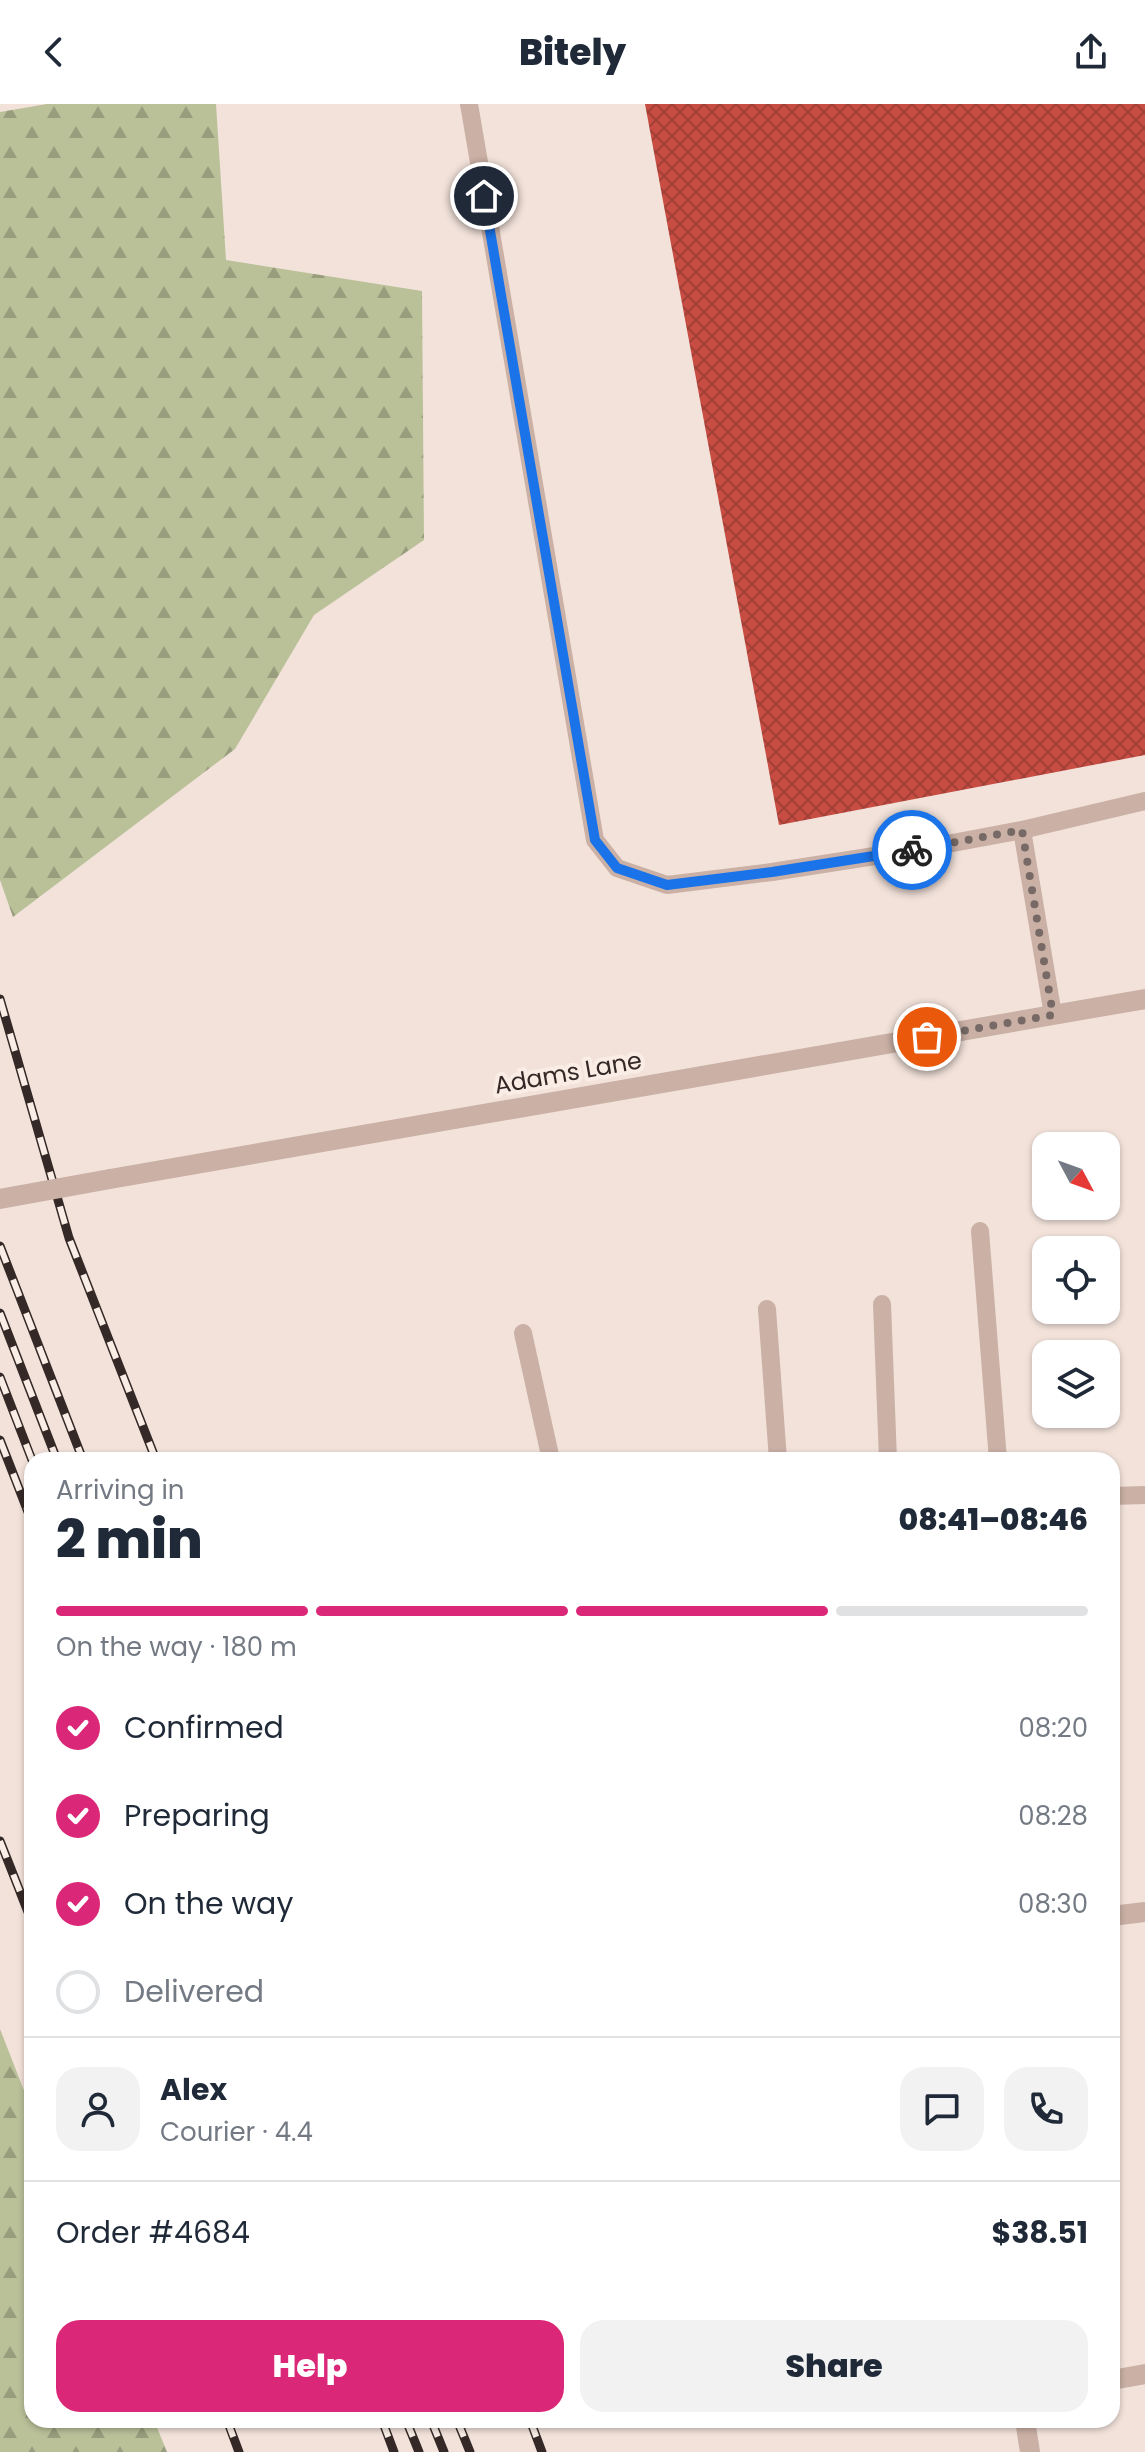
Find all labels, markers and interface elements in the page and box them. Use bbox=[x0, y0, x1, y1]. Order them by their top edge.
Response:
text: Bitely bbox=[519, 27, 626, 78]
icon: back bbox=[32, 30, 76, 74]
icon: share bbox=[1069, 30, 1113, 74]
pin bbox=[450, 162, 518, 230]
icon: home bbox=[462, 174, 506, 218]
courier bbox=[872, 810, 952, 890]
icon: bike bbox=[890, 828, 934, 872]
pin bbox=[893, 1003, 961, 1071]
icon: bag bbox=[905, 1015, 949, 1059]
street label: Adams Lane bbox=[492, 1043, 644, 1102]
north arrow bbox=[1032, 1132, 1120, 1220]
map controls bbox=[1032, 1132, 1120, 1428]
button: locate bbox=[1032, 1236, 1120, 1324]
button: layers bbox=[1032, 1340, 1120, 1428]
text: Arriving in bbox=[56, 1472, 185, 1508]
text: 08:41–08:46 bbox=[898, 1498, 1088, 1541]
text: 2 min bbox=[56, 1503, 203, 1576]
text: On the way · 180 m bbox=[56, 1629, 297, 1665]
icon: check bbox=[56, 1706, 100, 1750]
text: Confirmed bbox=[124, 1706, 284, 1749]
text: 08:20 bbox=[1018, 1710, 1088, 1746]
icon: check bbox=[56, 1794, 100, 1838]
text: Preparing bbox=[124, 1794, 270, 1837]
text: 08:28 bbox=[1018, 1798, 1088, 1834]
icon: check bbox=[56, 1882, 100, 1926]
text: On the way bbox=[124, 1882, 293, 1925]
text: 08:30 bbox=[1018, 1886, 1088, 1922]
text: Delivered bbox=[124, 1970, 264, 2013]
button: person bbox=[56, 2067, 140, 2151]
button: chat bbox=[900, 2067, 984, 2151]
button: phone bbox=[1004, 2067, 1088, 2151]
text: Alex bbox=[160, 2068, 227, 2111]
text: Courier · 4.4 bbox=[160, 2114, 313, 2150]
text: Order #4684 bbox=[56, 2211, 250, 2254]
text: $38.51 bbox=[991, 2211, 1088, 2254]
button: Help bbox=[56, 2320, 564, 2412]
button: Share bbox=[580, 2320, 1088, 2412]

